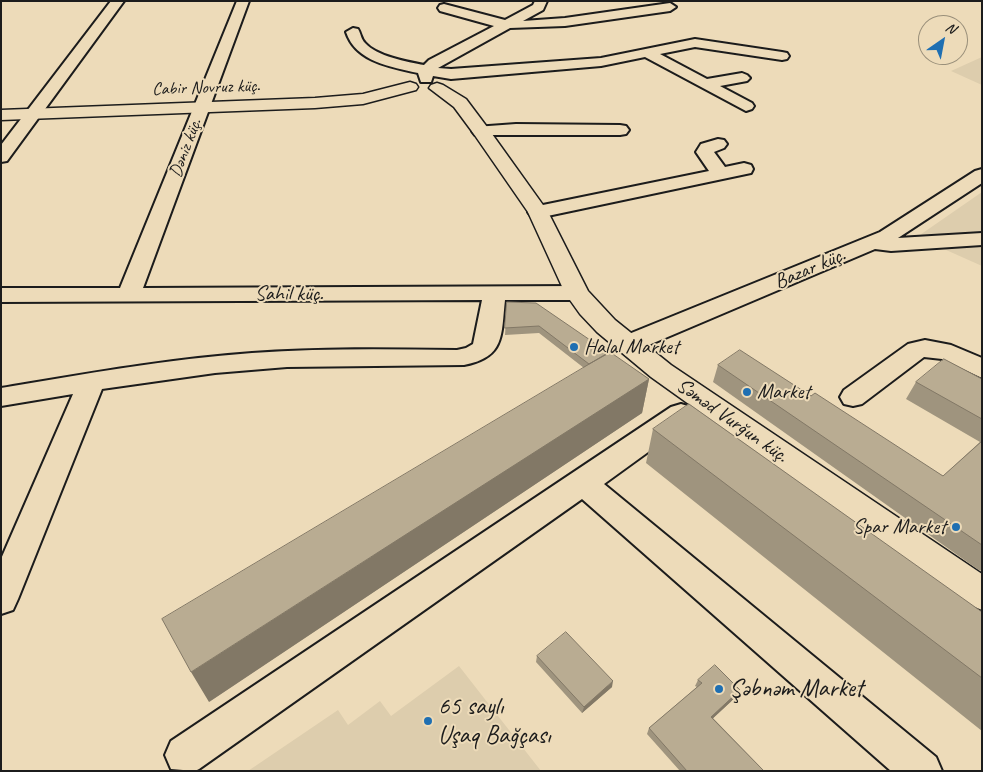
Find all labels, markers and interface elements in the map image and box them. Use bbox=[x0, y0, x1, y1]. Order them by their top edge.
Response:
north arrow bbox=[918, 15, 968, 65]
text: N bbox=[943, 18, 959, 37]
street label: Cabir Novruz küç. bbox=[152, 75, 260, 101]
street label: Dәniz küç. bbox=[165, 116, 207, 180]
street label: Bazar küç. bbox=[771, 243, 849, 295]
street label: Sahil küç. bbox=[255, 281, 323, 307]
place label: Halal Market bbox=[584, 334, 679, 360]
marker: Halal Market bbox=[568, 341, 580, 353]
street label: Səməd Vurğun küç. bbox=[671, 373, 793, 469]
place label: Market bbox=[757, 379, 810, 405]
marker: Market bbox=[741, 386, 753, 398]
place label: Spar Market bbox=[853, 514, 946, 540]
marker: Spar Market bbox=[950, 521, 962, 533]
place label: Şəbnəm Market bbox=[729, 674, 863, 704]
marker: Şəbnəm Market bbox=[713, 683, 725, 695]
place label: 65 saylı Uşaq Bağçası bbox=[438, 692, 551, 751]
marker: 65 saylı Uşaq Bağçası bbox=[422, 715, 434, 727]

